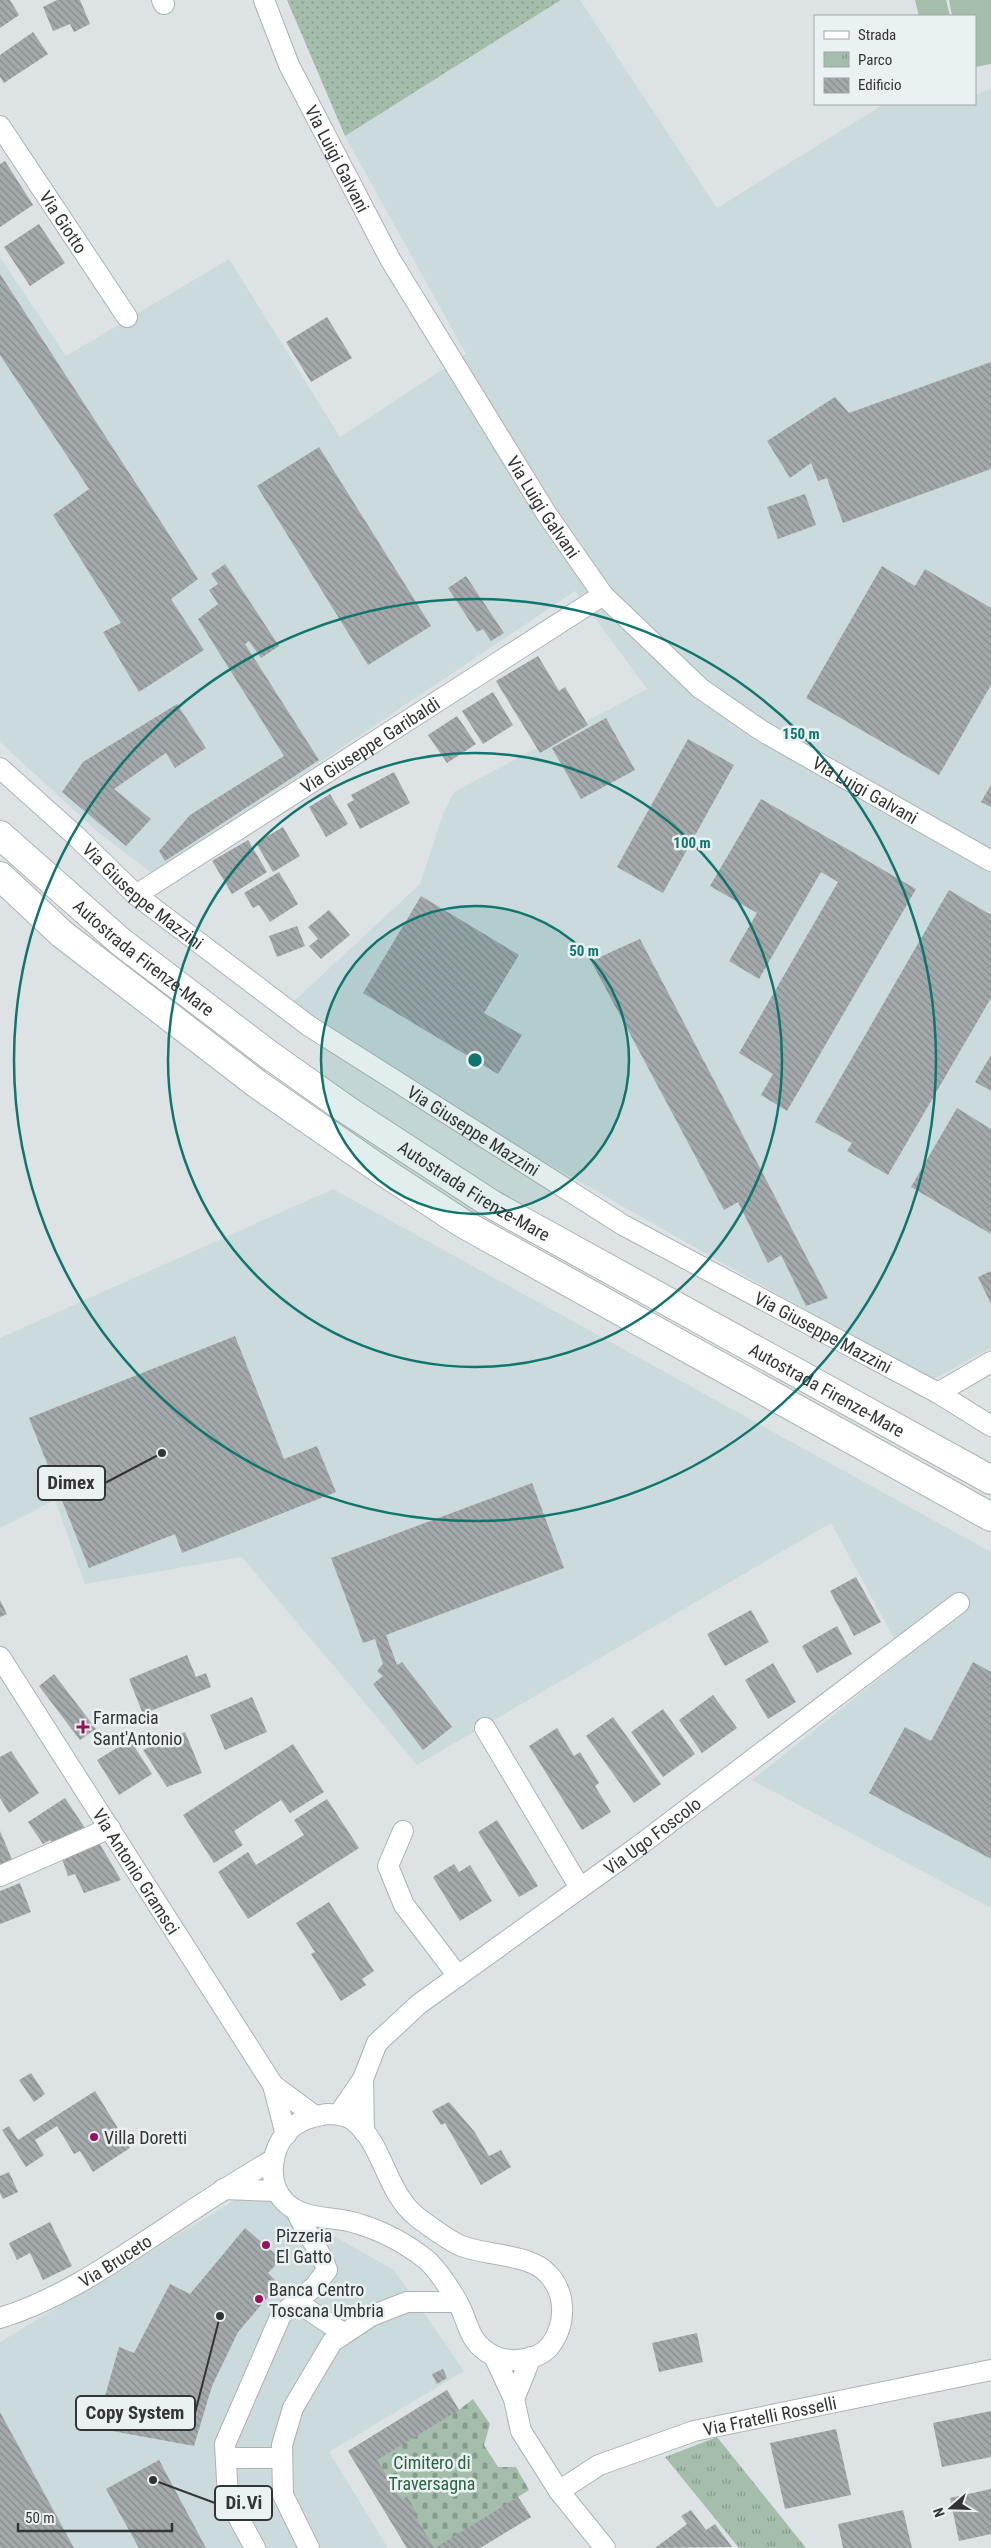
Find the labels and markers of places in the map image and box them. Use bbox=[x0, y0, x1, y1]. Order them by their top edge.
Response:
centre of rings bbox=[466, 1051, 484, 1069]
callout: Dimex bbox=[38, 1466, 105, 1500]
place label: Farmacia Sant'Antonio bbox=[93, 1707, 182, 1749]
marker: Farmacia Sant'Antonio bbox=[77, 1721, 89, 1733]
place label: Villa Doretti bbox=[104, 2127, 187, 2148]
marker: Villa Doretti bbox=[88, 2131, 100, 2143]
place label: Pizzeria El Gatto bbox=[276, 2225, 332, 2267]
marker: Pizzeria El Gatto bbox=[260, 2239, 272, 2251]
place label: Banca Centro Toscana Umbria bbox=[269, 2279, 384, 2321]
marker: Banca Centro Toscana Umbria bbox=[253, 2293, 265, 2305]
callout: Copy System bbox=[76, 2396, 195, 2430]
callout: Di.Vi bbox=[215, 2486, 272, 2520]

